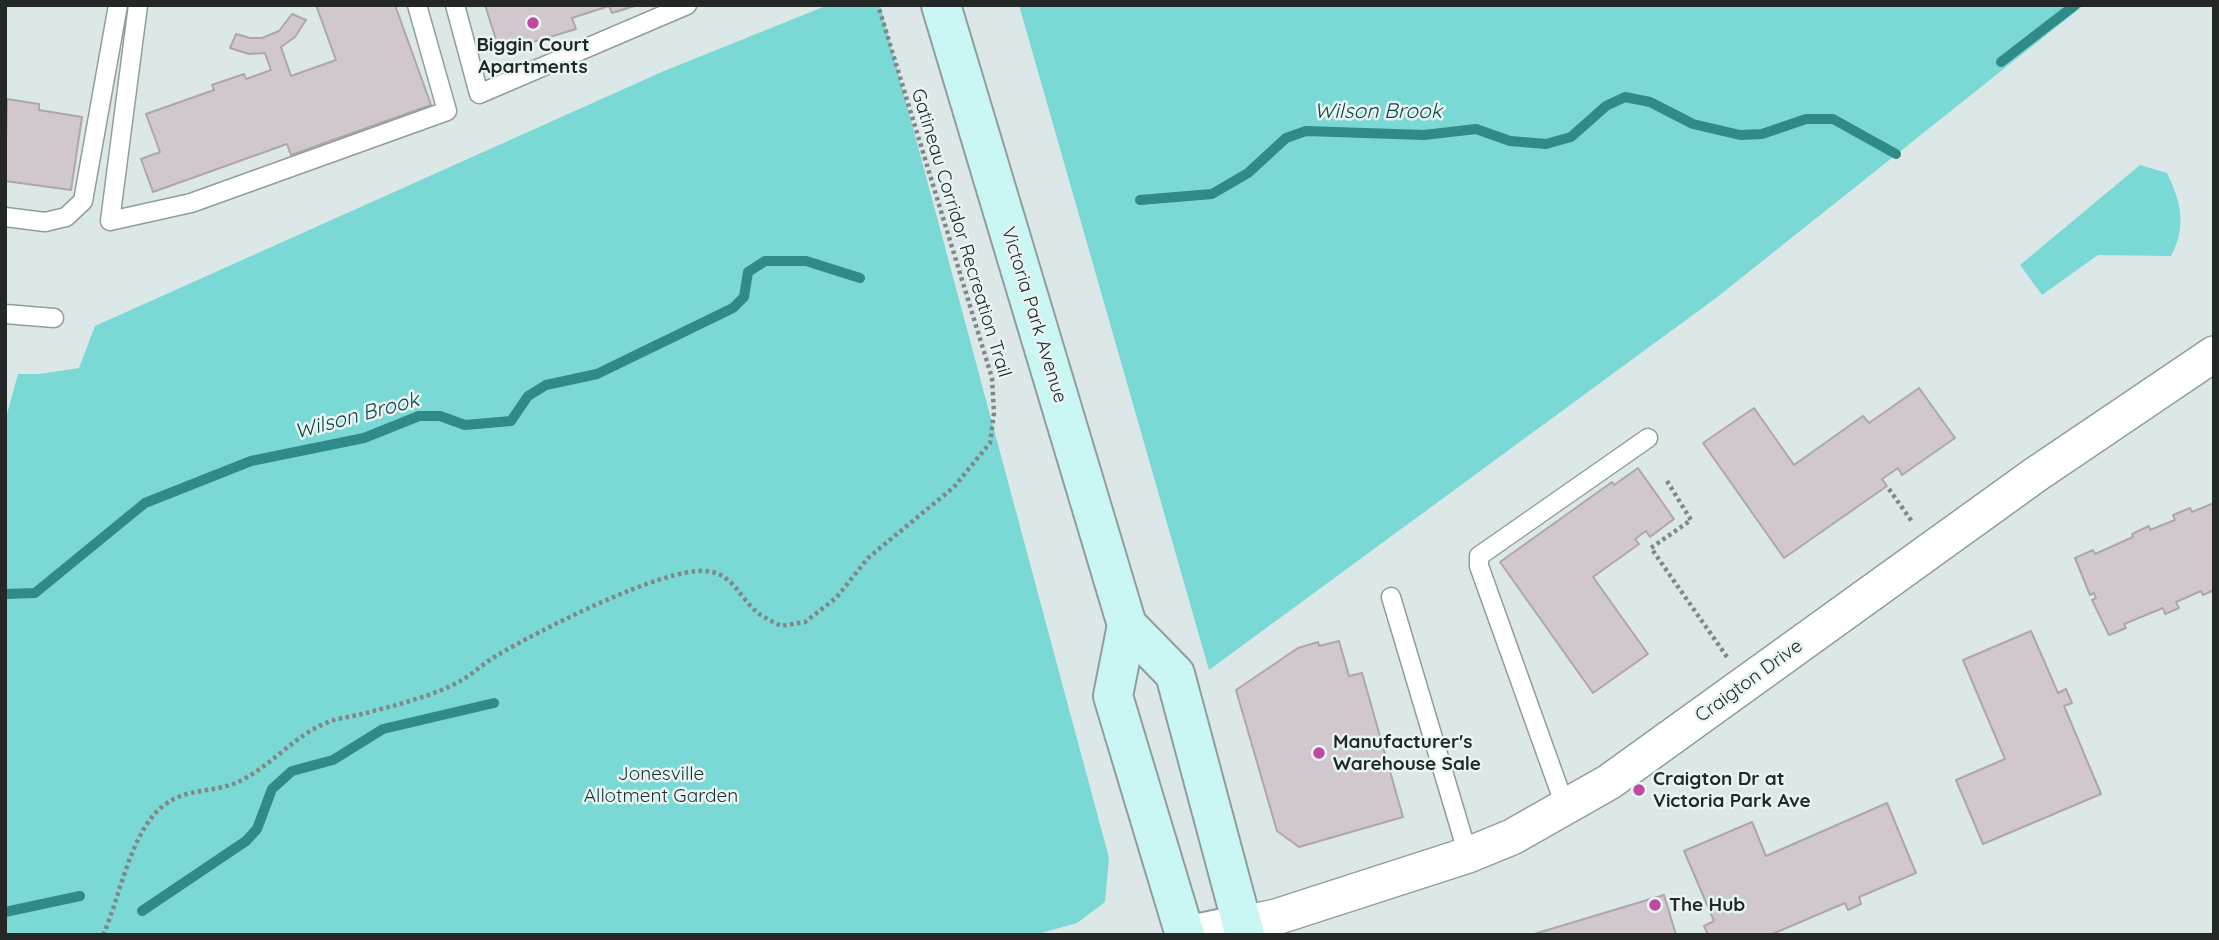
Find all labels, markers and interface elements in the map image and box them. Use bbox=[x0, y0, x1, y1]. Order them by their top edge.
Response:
marker: Biggin Court Apartments bbox=[525, 15, 541, 31]
place label: Biggin Court Apartments bbox=[476, 34, 590, 78]
street label: Gatineau Corridor Recreation Trail bbox=[906, 86, 1016, 380]
water label: Wilson Brook bbox=[1314, 99, 1442, 125]
street label: Victoria Park Avenue bbox=[996, 224, 1072, 406]
water label: Wilson Brook bbox=[292, 387, 422, 445]
street label: Craigton Drive bbox=[1691, 635, 1807, 727]
place label: Manufacturer's Warehouse Sale bbox=[1333, 731, 1481, 775]
marker: Manufacturer's Warehouse Sale bbox=[1311, 745, 1327, 761]
park label: Jonesville Allotment Garden bbox=[584, 763, 738, 807]
place label: Craigton Dr at Victoria Park Ave bbox=[1653, 768, 1811, 812]
marker: Craigton Dr at Victoria Park Ave bbox=[1631, 782, 1647, 798]
place label: The Hub bbox=[1669, 894, 1745, 916]
marker: The Hub bbox=[1647, 897, 1663, 913]

